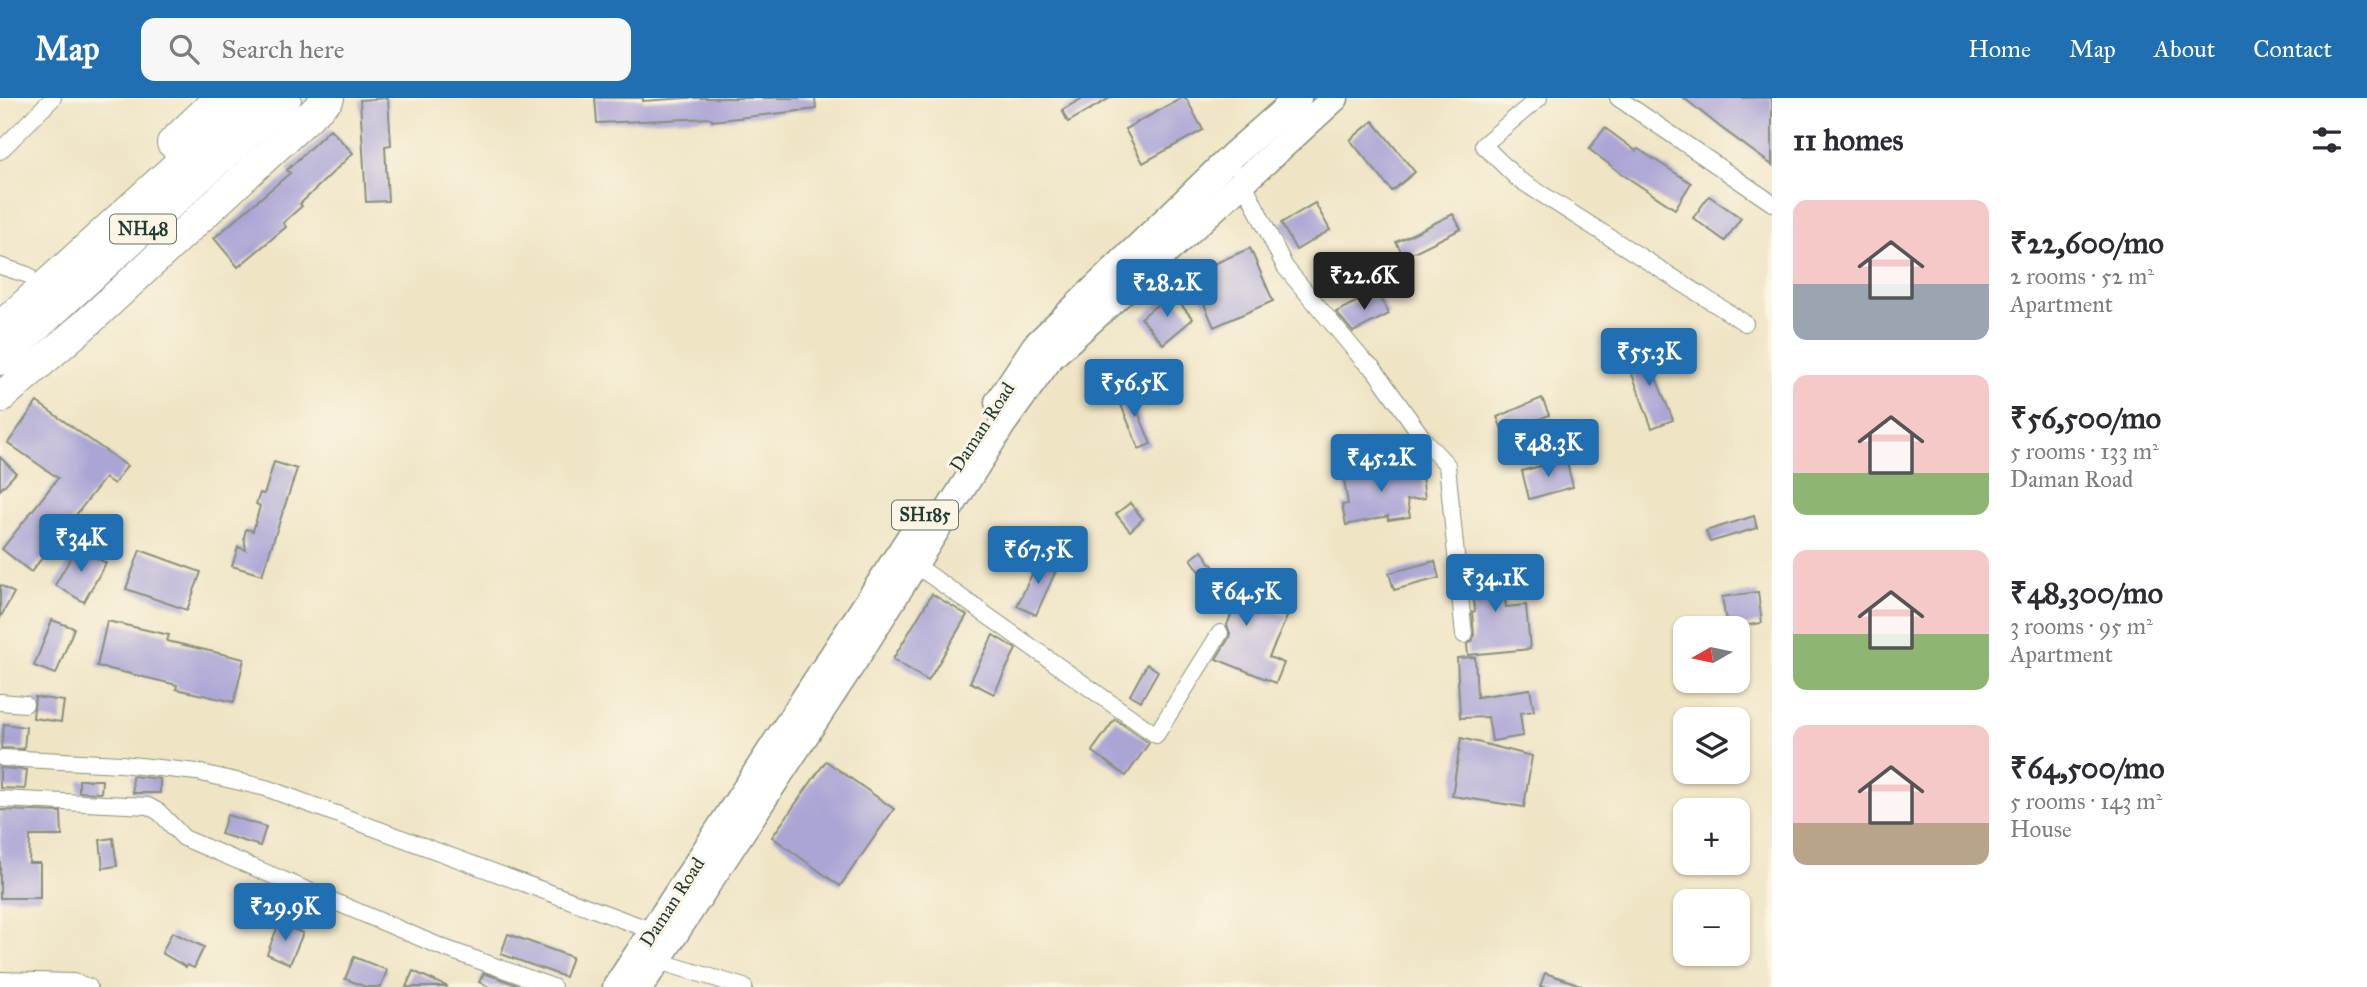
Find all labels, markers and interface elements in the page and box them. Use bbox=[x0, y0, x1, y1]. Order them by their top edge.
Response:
search box bbox=[141, 18, 631, 81]
text: Map bbox=[35, 29, 99, 69]
icon: search bbox=[165, 30, 203, 68]
text: Search here bbox=[221, 33, 345, 65]
text: Home bbox=[1968, 34, 2031, 64]
text: Map bbox=[2069, 34, 2116, 64]
text: About bbox=[2154, 34, 2215, 64]
text: Contact bbox=[2253, 34, 2332, 64]
icon: filters bbox=[2308, 121, 2346, 159]
text: 11 homes bbox=[1793, 122, 1904, 158]
road number: NH48 bbox=[110, 214, 176, 244]
text: ₹22,600/mo bbox=[2010, 225, 2164, 261]
icon: home bbox=[1849, 228, 1933, 312]
pin: ₹22.6K bbox=[1307, 252, 1421, 312]
pin: ₹28.2K bbox=[1110, 260, 1224, 319]
text: ₹22.6K bbox=[1329, 261, 1399, 289]
text: 2 rooms · 52 m² bbox=[2010, 262, 2154, 290]
text: ₹28.2K bbox=[1132, 268, 1202, 296]
text: Apartment bbox=[2010, 290, 2113, 318]
pin: ₹55.3K bbox=[1592, 328, 1706, 388]
text: ₹55.3K bbox=[1617, 337, 1681, 365]
pin: ₹56.5K bbox=[1077, 360, 1191, 419]
text: ₹56.5K bbox=[1100, 368, 1168, 396]
street label: Daman Road bbox=[945, 378, 1020, 476]
text: ₹56,500/mo bbox=[2010, 400, 2161, 436]
icon: home bbox=[1849, 403, 1933, 487]
pin: ₹48.3K bbox=[1491, 420, 1605, 479]
text: ₹48.3K bbox=[1514, 428, 1582, 456]
pin: ₹45.2K bbox=[1324, 434, 1438, 494]
text: 5 rooms · 133 m² bbox=[2010, 437, 2159, 465]
text: ₹45.2K bbox=[1347, 443, 1415, 471]
text: Daman Road bbox=[2010, 465, 2133, 493]
road number: SH185 bbox=[892, 500, 958, 530]
pin: ₹34K bbox=[40, 514, 122, 574]
text: ₹34K bbox=[55, 523, 107, 551]
pin: ₹67.5K bbox=[981, 526, 1095, 586]
text: ₹67.5K bbox=[1004, 535, 1072, 563]
pin: ₹34.1K bbox=[1438, 554, 1552, 614]
text: ₹34.1K bbox=[1462, 563, 1528, 591]
pin: ₹64.5K bbox=[1189, 568, 1303, 628]
text: ₹48,300/mo bbox=[2010, 575, 2163, 611]
text: ₹64.5K bbox=[1211, 577, 1281, 605]
icon: home bbox=[1849, 578, 1933, 662]
text: 3 rooms · 95 m² bbox=[2010, 612, 2153, 640]
north arrow bbox=[1673, 616, 1750, 693]
map controls bbox=[1673, 616, 1750, 966]
text: Apartment bbox=[2010, 640, 2113, 668]
button: layers bbox=[1673, 707, 1750, 784]
text: ₹64,500/mo bbox=[2010, 750, 2165, 786]
icon: home bbox=[1849, 753, 1933, 837]
text: 5 rooms · 143 m² bbox=[2010, 787, 2162, 815]
button: + bbox=[1673, 798, 1750, 875]
text: House bbox=[2010, 815, 2072, 843]
street label: Daman Road bbox=[635, 853, 710, 951]
pin: ₹29.9K bbox=[228, 884, 342, 943]
button: − bbox=[1673, 889, 1750, 966]
text: ₹29.9K bbox=[250, 892, 320, 920]

